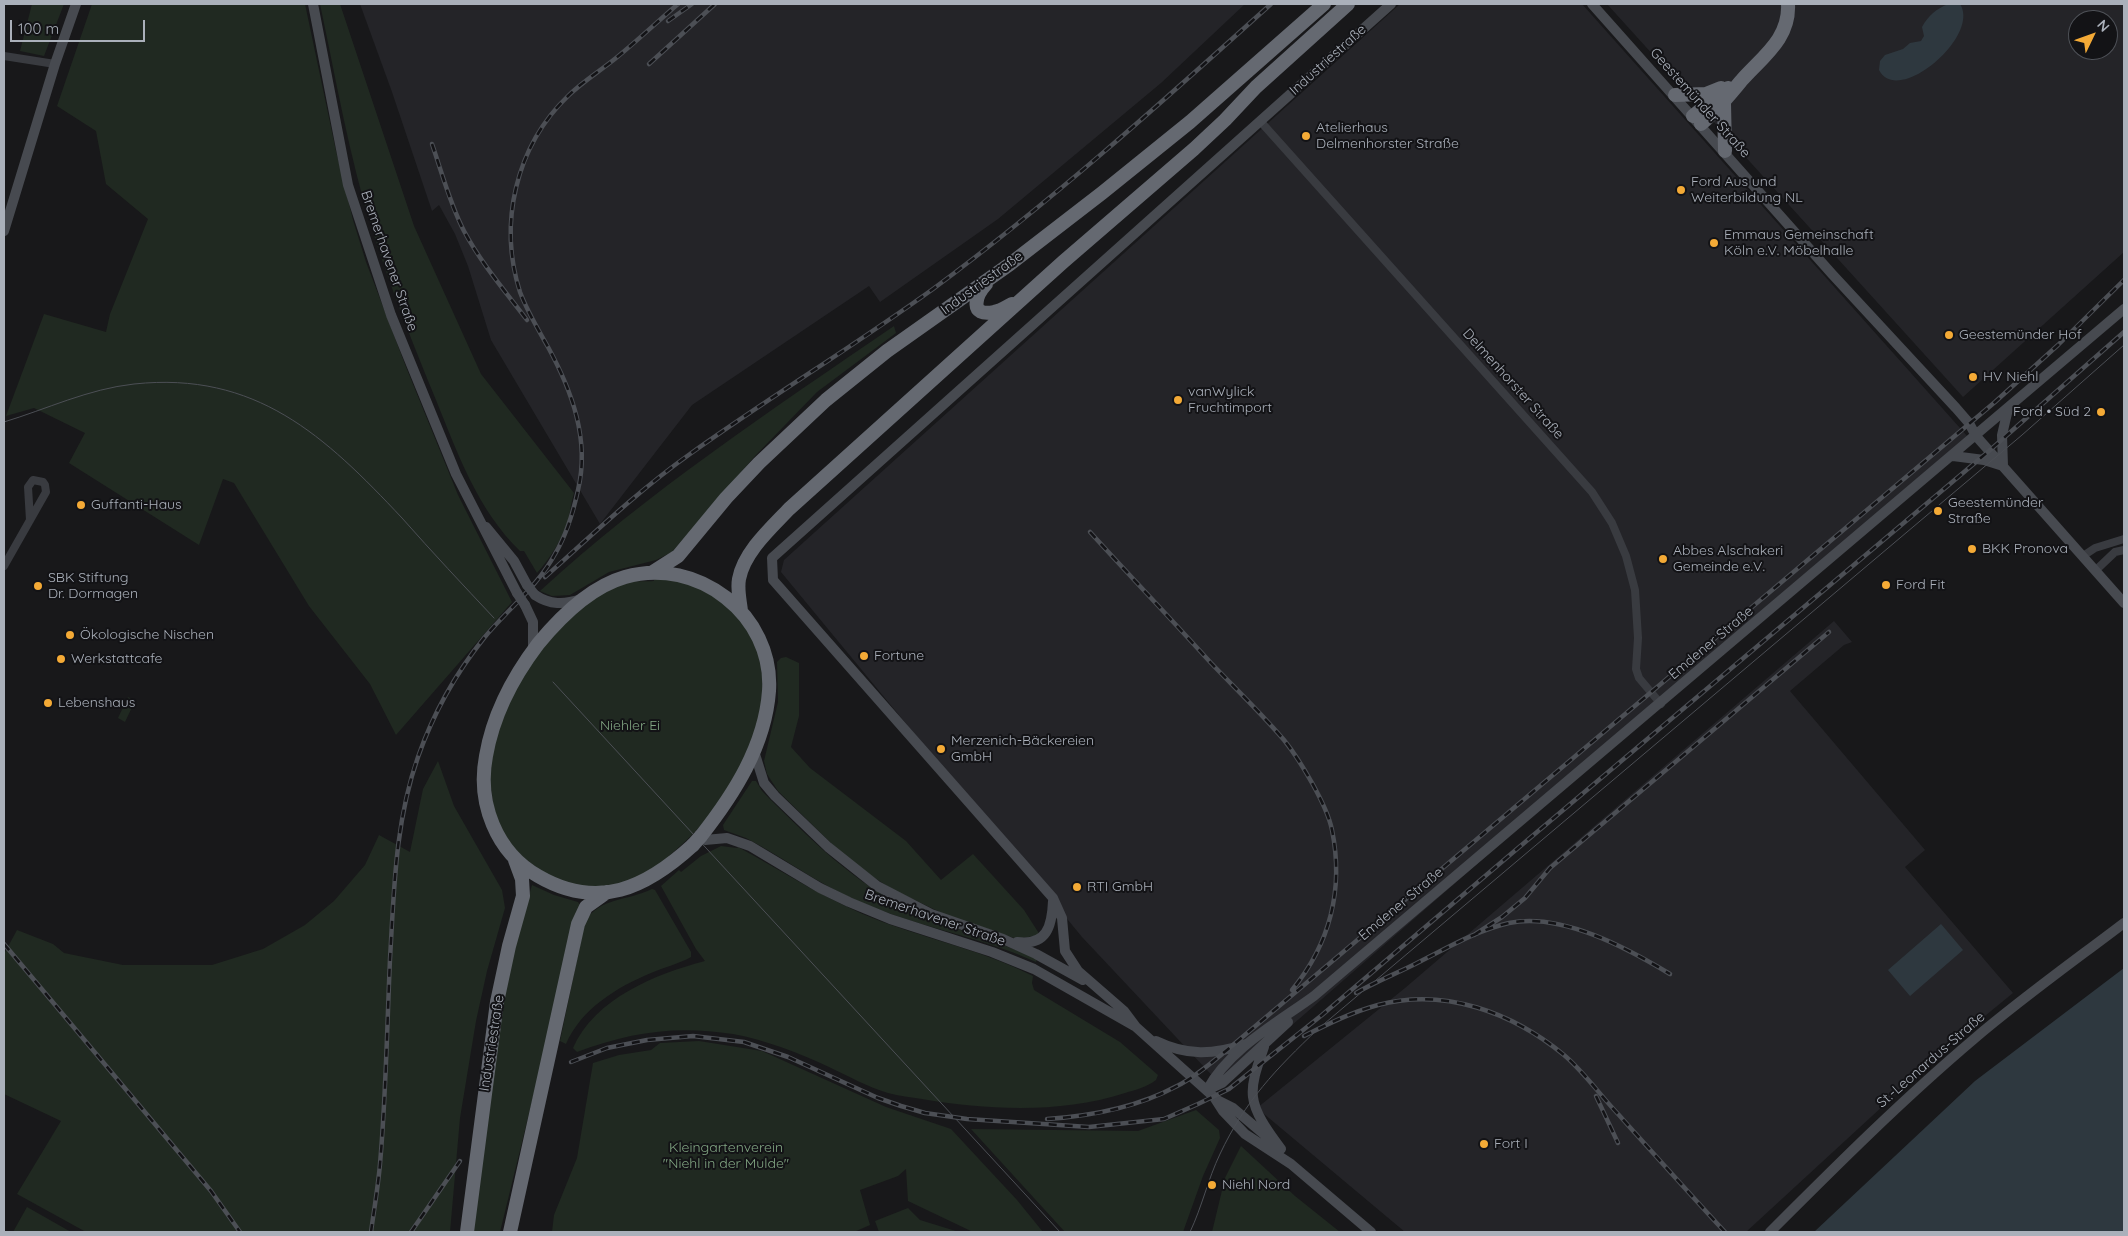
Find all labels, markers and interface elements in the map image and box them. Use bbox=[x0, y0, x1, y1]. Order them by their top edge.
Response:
scale bar bbox=[12, 10, 148, 42]
north arrow bbox=[2068, 10, 2118, 60]
text: N bbox=[2093, 16, 2114, 35]
text: 100 m bbox=[18, 19, 59, 38]
street label: Industriestraße bbox=[1286, 21, 1370, 99]
street label: Geestemünder Straße bbox=[1646, 45, 1754, 161]
place label: Atelierhaus Delmenhorster Straße bbox=[1316, 120, 1459, 152]
marker: Atelierhaus Delmenhorster Straße bbox=[1300, 130, 1312, 142]
place label: Ford Aus und Weiterbildung NL bbox=[1691, 174, 1803, 206]
marker: Ford Aus und Weiterbildung NL bbox=[1675, 184, 1687, 196]
street label: Bremerhavener Straße bbox=[357, 188, 421, 334]
place label: Emmaus Gemeinschaft Köln e.V. Möbelhalle bbox=[1724, 227, 1874, 260]
marker: Emmaus Gemeinschaft Köln e.V. Möbelhalle bbox=[1708, 237, 1720, 249]
street label: Industriestraße bbox=[938, 248, 1026, 318]
street label: Delmenhorster Straße bbox=[1459, 325, 1567, 443]
place label: Geestemünder Hof bbox=[1959, 327, 2082, 343]
marker: Geestemünder Hof bbox=[1943, 329, 1955, 341]
place label: HV Niehl bbox=[1983, 369, 2038, 385]
marker: HV Niehl bbox=[1967, 371, 1979, 383]
place label: vanWylick Fruchtimport bbox=[1188, 384, 1272, 417]
marker: vanWylick Fruchtimport bbox=[1172, 394, 1184, 406]
place label: Ford • Süd 2 bbox=[2013, 404, 2091, 420]
marker: Ford • Süd 2 bbox=[2095, 406, 2107, 418]
place label: Geestemünder Straße bbox=[1948, 495, 2043, 528]
place label: Guffanti-Haus bbox=[91, 497, 182, 513]
marker: Guffanti-Haus bbox=[75, 499, 87, 511]
marker: Geestemünder Straße bbox=[1932, 505, 1944, 517]
place label: BKK Pronova bbox=[1982, 541, 2068, 557]
place label: Abbes Alschakeri Gemeinde e.V. bbox=[1673, 543, 1783, 576]
marker: BKK Pronova bbox=[1966, 543, 1978, 555]
marker: Abbes Alschakeri Gemeinde e.V. bbox=[1657, 553, 1669, 565]
place label: SBK Stiftung Dr. Dormagen bbox=[48, 570, 138, 602]
place label: Ford Fit bbox=[1896, 577, 1945, 593]
marker: Ford Fit bbox=[1880, 579, 1892, 591]
marker: SBK Stiftung Dr. Dormagen bbox=[32, 580, 44, 592]
street label: Emdener Straße bbox=[1665, 603, 1757, 683]
place label: Ökologische Nischen bbox=[80, 627, 214, 643]
marker: Ökologische Nischen bbox=[64, 629, 76, 641]
place label: Fortune bbox=[874, 648, 924, 664]
marker: Fortune bbox=[858, 650, 870, 662]
place label: Werkstattcafe bbox=[71, 651, 162, 667]
marker: Werkstattcafe bbox=[55, 653, 67, 665]
place label: Lebenshaus bbox=[58, 695, 135, 711]
marker: Lebenshaus bbox=[42, 697, 54, 709]
park label: Niehler Ei bbox=[600, 718, 660, 734]
place label: Merzenich-Bäckereien GmbH bbox=[951, 733, 1094, 766]
marker: Merzenich-Bäckereien GmbH bbox=[935, 743, 947, 755]
street label: Emdener Straße bbox=[1355, 864, 1447, 944]
place label: RTI GmbH bbox=[1087, 879, 1153, 895]
marker: RTI GmbH bbox=[1071, 881, 1083, 893]
street label: Bremerhavener Straße bbox=[862, 886, 1008, 950]
street label: Industriestraße bbox=[476, 994, 508, 1092]
street label: St.-Leonardus-Straße bbox=[1874, 1009, 1988, 1111]
place label: Fort I bbox=[1494, 1136, 1528, 1152]
marker: Fort I bbox=[1478, 1138, 1490, 1150]
park label: Kleingartenverein "Niehl in der Mulde" bbox=[663, 1140, 789, 1172]
place label: Niehl Nord bbox=[1222, 1177, 1290, 1193]
marker: Niehl Nord bbox=[1206, 1179, 1218, 1191]

